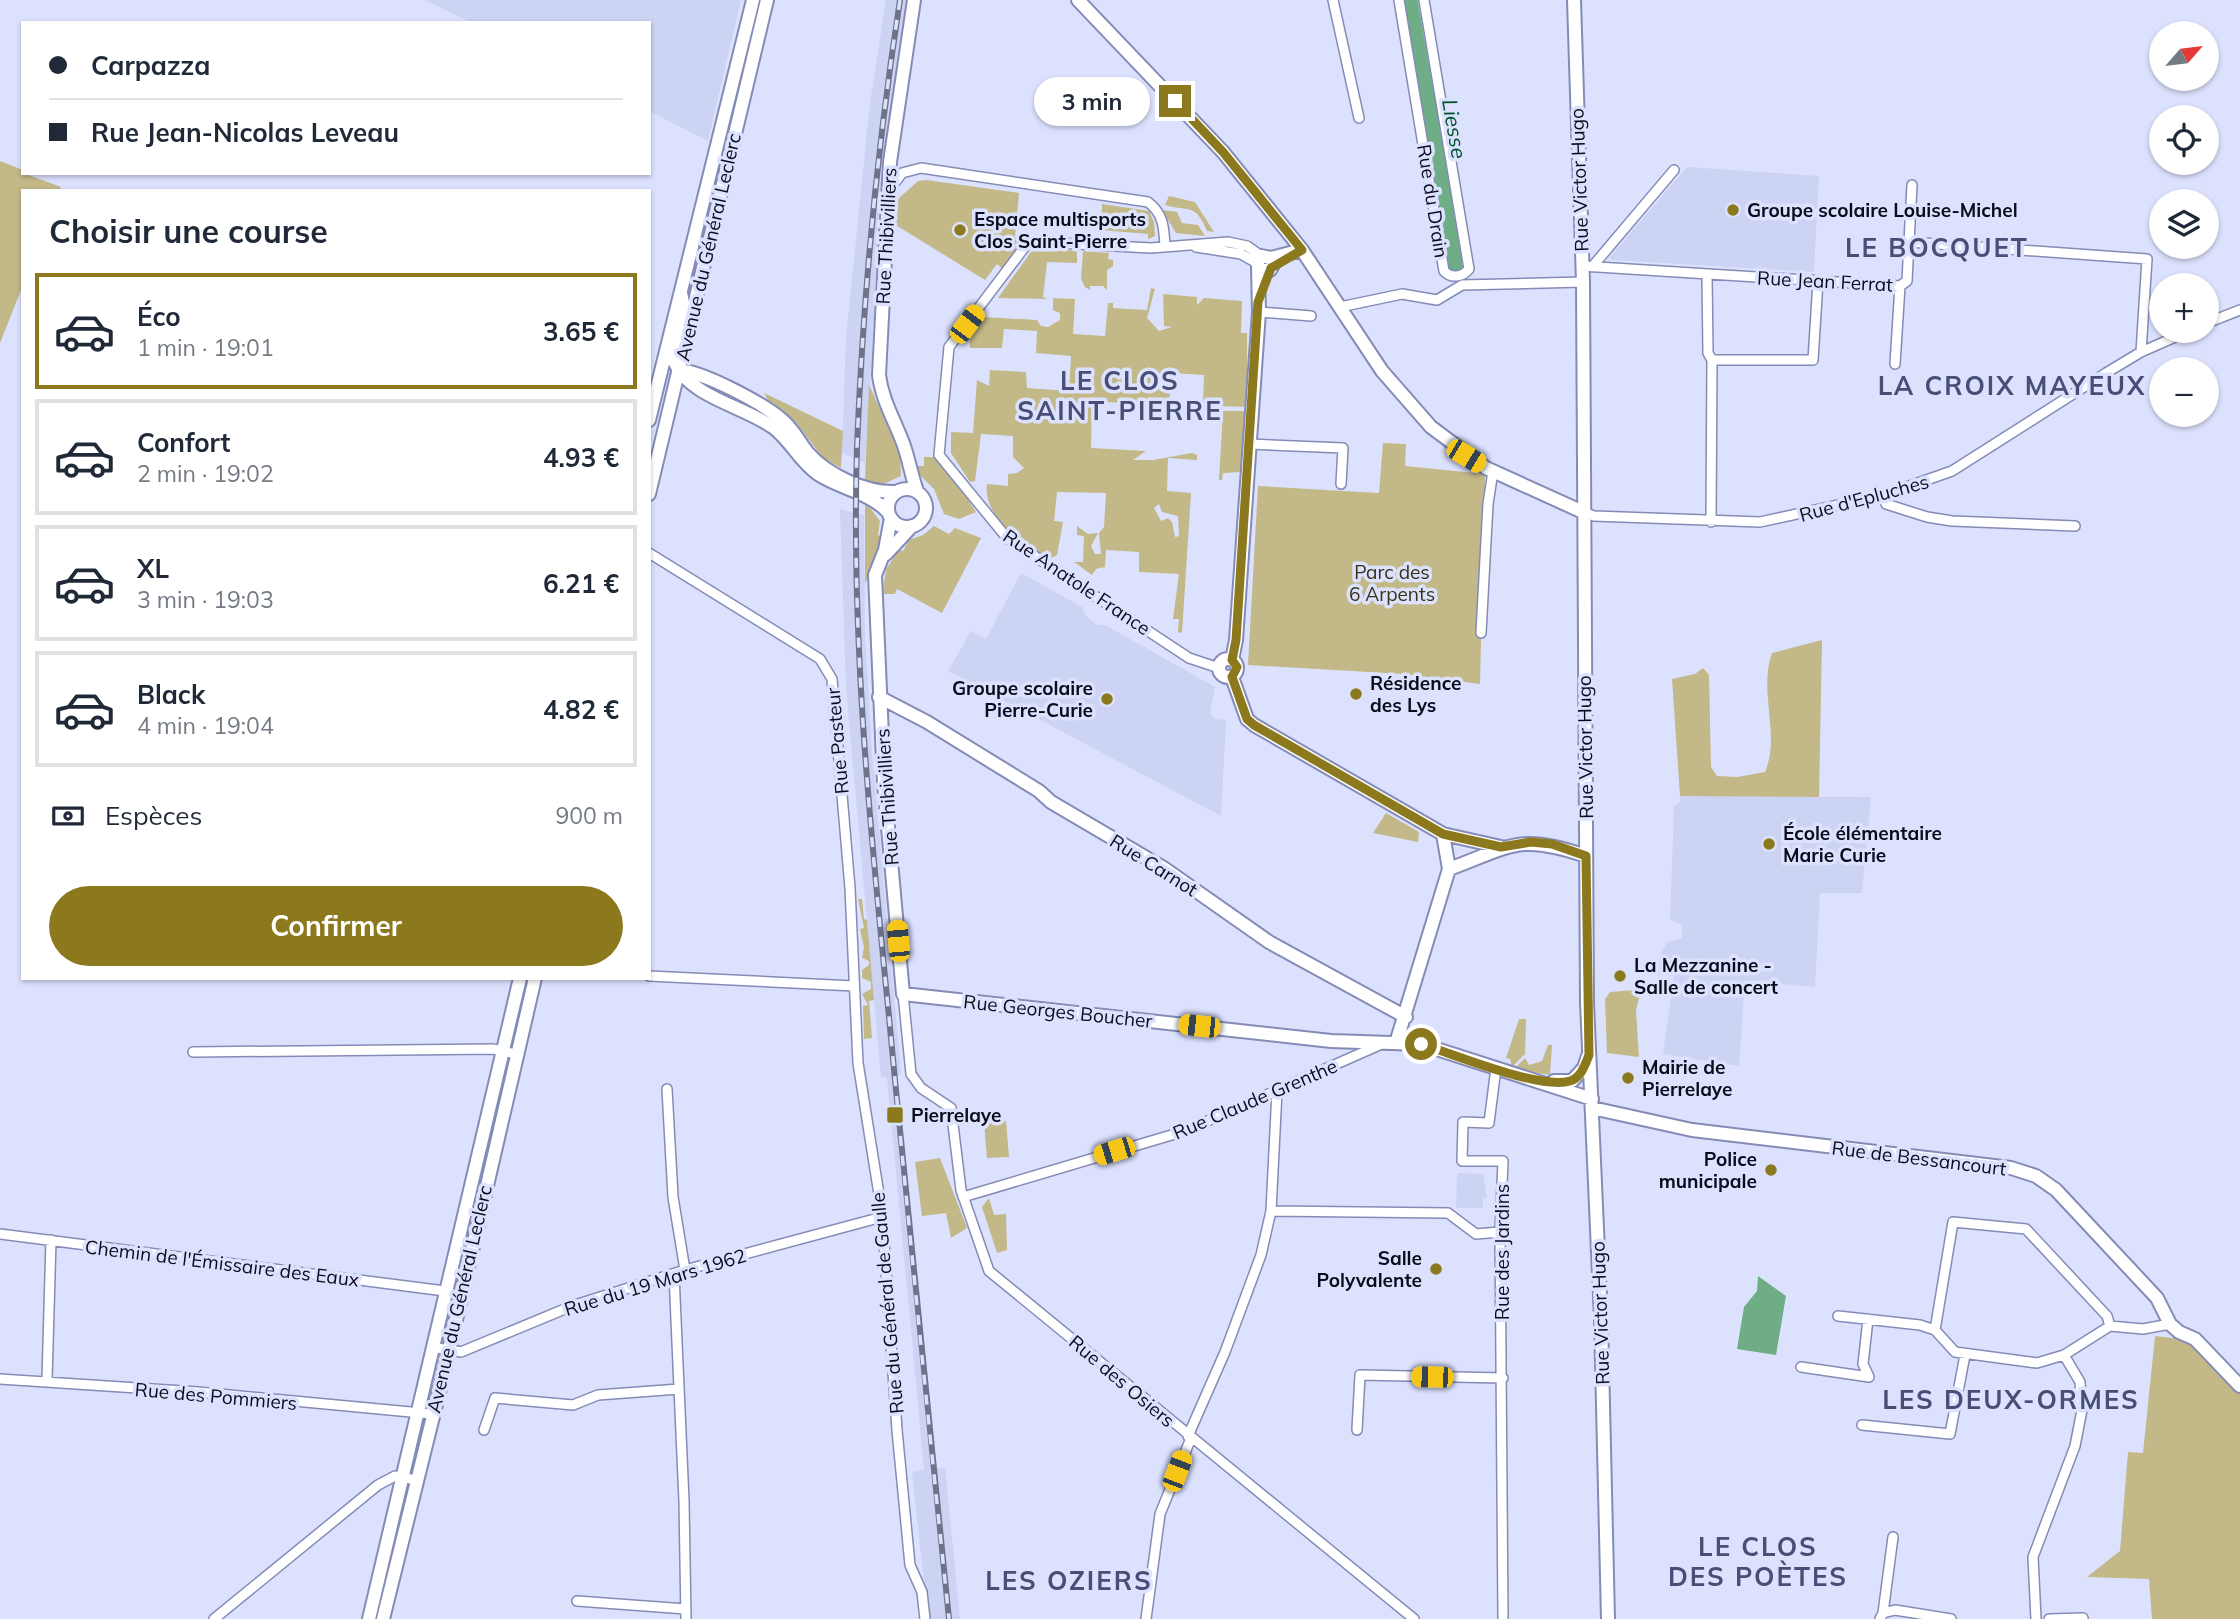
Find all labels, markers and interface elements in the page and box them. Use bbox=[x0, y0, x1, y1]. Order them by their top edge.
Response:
north arrow bbox=[2149, 21, 2219, 91]
map controls bbox=[2149, 21, 2219, 427]
text: Carpazza bbox=[91, 49, 210, 82]
callout: 3 min bbox=[1035, 76, 1150, 126]
route end bbox=[1159, 85, 1191, 117]
text: 3 min bbox=[1062, 87, 1122, 116]
water label: Liesse bbox=[1437, 97, 1473, 161]
button: locate bbox=[2149, 105, 2219, 175]
street label: Rue Victor Hugo bbox=[1564, 108, 1594, 252]
text: Rue Jean-Nicolas Leveau bbox=[91, 116, 399, 149]
street label: Avenue du Général Leclerc bbox=[670, 131, 746, 363]
street label: Rue du Drain bbox=[1412, 142, 1454, 260]
street label: Rue Thibivilliers bbox=[870, 167, 902, 305]
button: layers bbox=[2149, 189, 2219, 259]
place label: Groupe scolaire Louise-Michel bbox=[1747, 198, 2018, 222]
marker: Groupe scolaire Louise-Michel bbox=[1725, 202, 1741, 218]
place label: Espace multisports Clos Saint-Pierre bbox=[974, 207, 1146, 253]
text: Choisir une course bbox=[49, 211, 328, 251]
marker: Espace multisports Clos Saint-Pierre bbox=[952, 222, 968, 238]
district label: LE BOCQUET bbox=[1845, 231, 2029, 264]
street label: Rue Jean Ferrat bbox=[1757, 265, 1894, 297]
button: + bbox=[2149, 273, 2219, 343]
icon: car bbox=[53, 300, 116, 363]
text: Éco bbox=[137, 300, 181, 333]
car bbox=[946, 301, 989, 347]
text: 3.65 € bbox=[543, 315, 619, 348]
text: 1 min · 19:01 bbox=[137, 333, 274, 362]
button: − bbox=[2149, 357, 2219, 427]
district label: LE CLOS SAINT-PIERRE bbox=[1017, 364, 1223, 427]
district label: LA CROIX MAYEUX bbox=[1878, 369, 2146, 402]
icon: car bbox=[53, 426, 116, 489]
text: Confort bbox=[137, 426, 230, 459]
car bbox=[1443, 436, 1490, 476]
text: 4.93 € bbox=[543, 441, 619, 474]
text: 2 min · 19:02 bbox=[137, 459, 274, 488]
street label: Rue d'Epluches bbox=[1796, 469, 1932, 527]
street label: Rue Anatole France bbox=[999, 524, 1155, 640]
icon: car bbox=[53, 552, 116, 615]
text: XL bbox=[137, 552, 169, 585]
park label: Parc des 6 Arpents bbox=[1349, 560, 1435, 606]
text: 6.21 € bbox=[543, 567, 619, 600]
text: 3 min · 19:03 bbox=[137, 585, 274, 614]
place label: Résidence des Lys bbox=[1370, 671, 1461, 717]
street label: Rue Victor Hugo bbox=[1572, 675, 1598, 819]
place label: Groupe scolaire Pierre-Curie bbox=[952, 676, 1093, 722]
icon: car bbox=[53, 678, 116, 741]
text: Black bbox=[137, 678, 205, 711]
marker: Résidence des Lys bbox=[1348, 686, 1364, 702]
street label: Rue Pasteur bbox=[820, 687, 854, 795]
marker: Groupe scolaire Pierre-Curie bbox=[1099, 691, 1115, 707]
text: 4.82 € bbox=[543, 693, 619, 726]
text: 4 min · 19:04 bbox=[137, 711, 274, 740]
street label: Rue Thibivilliers bbox=[870, 728, 904, 866]
icon: cash bbox=[49, 797, 87, 835]
text: Espèces bbox=[105, 799, 202, 832]
text: 900 m bbox=[555, 801, 623, 830]
place label: École élémentaire Marie Curie bbox=[1783, 821, 1942, 867]
street label: Rue Carnot bbox=[1106, 829, 1203, 902]
marker: École élémentaire Marie Curie bbox=[1761, 836, 1777, 852]
button: Confirmer bbox=[49, 886, 623, 966]
car bbox=[886, 919, 911, 963]
place label: La Mezzanine - Salle de concert bbox=[1634, 953, 1778, 999]
marker: La Mezzanine - Salle de concert bbox=[1612, 968, 1628, 984]
street label: Rue Georges Boucher bbox=[962, 989, 1154, 1033]
car bbox=[1178, 1013, 1221, 1039]
route start bbox=[1405, 1028, 1437, 1060]
street label: Rue Claude Grenthe bbox=[1169, 1054, 1341, 1144]
place label: Mairie de Pierrelaye bbox=[1642, 1055, 1732, 1101]
marker: Mairie de Pierrelaye bbox=[1620, 1070, 1636, 1086]
place label: Pierrelaye bbox=[911, 1103, 1001, 1127]
marker: Pierrelaye bbox=[885, 1105, 905, 1125]
car bbox=[1091, 1135, 1138, 1167]
street label: Rue de Bessancourt bbox=[1830, 1135, 2008, 1181]
place label: Police municipale bbox=[1659, 1147, 1757, 1193]
marker: Police municipale bbox=[1763, 1162, 1779, 1178]
street label: Avenue du Général Leclerc bbox=[421, 1183, 497, 1415]
street label: Rue des Jardins bbox=[1490, 1184, 1514, 1320]
street label: Rue du Général de Gaulle bbox=[865, 1191, 909, 1415]
street label: Chemin de l'Émissaire des Eaux bbox=[84, 1234, 360, 1292]
street label: Rue Victor Hugo bbox=[1585, 1241, 1615, 1385]
street label: Rue du 19 Mars 1962 bbox=[561, 1243, 749, 1321]
place label: Salle Polyvalente bbox=[1317, 1246, 1422, 1292]
marker: Salle Polyvalente bbox=[1428, 1261, 1444, 1277]
street label: Rue des Osiers bbox=[1064, 1330, 1180, 1432]
car bbox=[1411, 1366, 1454, 1388]
street label: Rue des Pommiers bbox=[134, 1377, 298, 1415]
district label: LES DEUX-ORMES bbox=[1882, 1383, 2140, 1416]
car bbox=[1160, 1448, 1195, 1494]
district label: LE CLOS DES POÈTES bbox=[1668, 1530, 1848, 1593]
district label: LES OZIERS bbox=[985, 1564, 1153, 1597]

